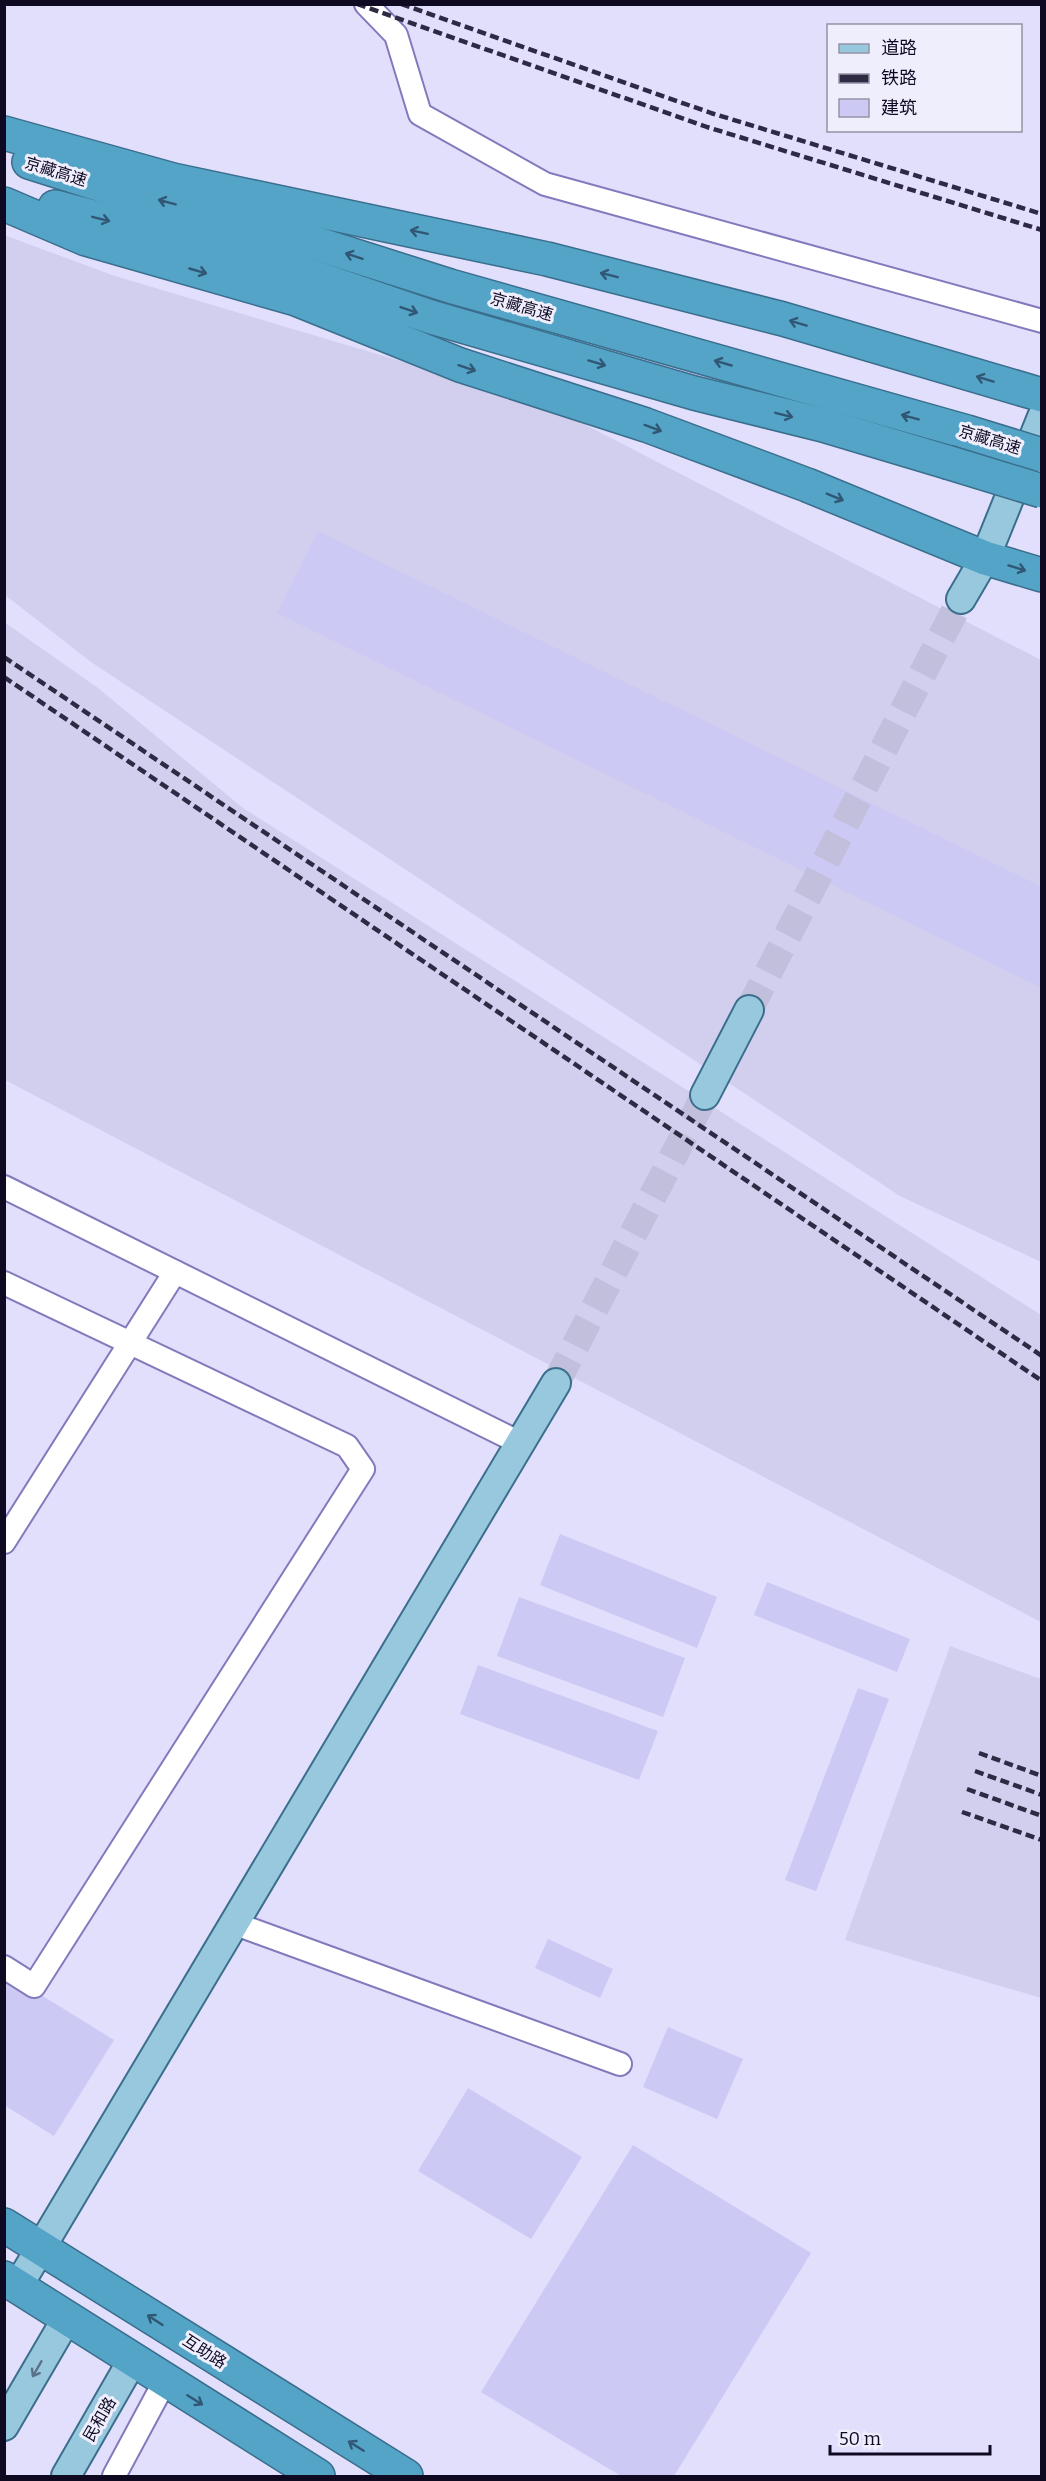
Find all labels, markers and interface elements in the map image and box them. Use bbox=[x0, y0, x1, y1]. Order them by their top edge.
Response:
legend bbox=[827, 24, 1022, 132]
text: 道路 bbox=[881, 37, 917, 59]
text: 铁路 bbox=[881, 67, 917, 89]
text: 建筑 bbox=[881, 97, 917, 119]
street label: 京藏高速 bbox=[22, 153, 89, 190]
one-way arrow bbox=[157, 196, 176, 208]
one-way arrow bbox=[92, 214, 111, 226]
one-way arrow bbox=[410, 226, 430, 237]
one-way arrow bbox=[345, 249, 364, 260]
one-way arrow bbox=[188, 266, 207, 277]
one-way arrow bbox=[600, 268, 619, 280]
street label: 京藏高速 bbox=[488, 289, 555, 324]
one-way arrow bbox=[399, 305, 418, 316]
one-way arrow bbox=[789, 317, 808, 328]
one-way arrow bbox=[714, 357, 733, 368]
one-way arrow bbox=[587, 358, 606, 369]
one-way arrow bbox=[457, 363, 476, 374]
one-way arrow bbox=[976, 373, 995, 384]
one-way arrow bbox=[775, 410, 794, 422]
one-way arrow bbox=[901, 411, 920, 422]
street label: 京藏高速 bbox=[956, 421, 1023, 458]
one-way arrow bbox=[643, 423, 662, 434]
one-way arrow bbox=[825, 492, 844, 503]
one-way arrow bbox=[1007, 563, 1026, 574]
one-way arrow bbox=[147, 2314, 164, 2326]
street label: 互助路 bbox=[179, 2331, 230, 2372]
one-way arrow bbox=[31, 2360, 43, 2377]
street label: 民和路 bbox=[79, 2394, 120, 2445]
one-way arrow bbox=[186, 2395, 203, 2407]
scale bar bbox=[830, 2418, 990, 2456]
text: 50 m bbox=[839, 2428, 881, 2450]
one-way arrow bbox=[348, 2439, 365, 2451]

